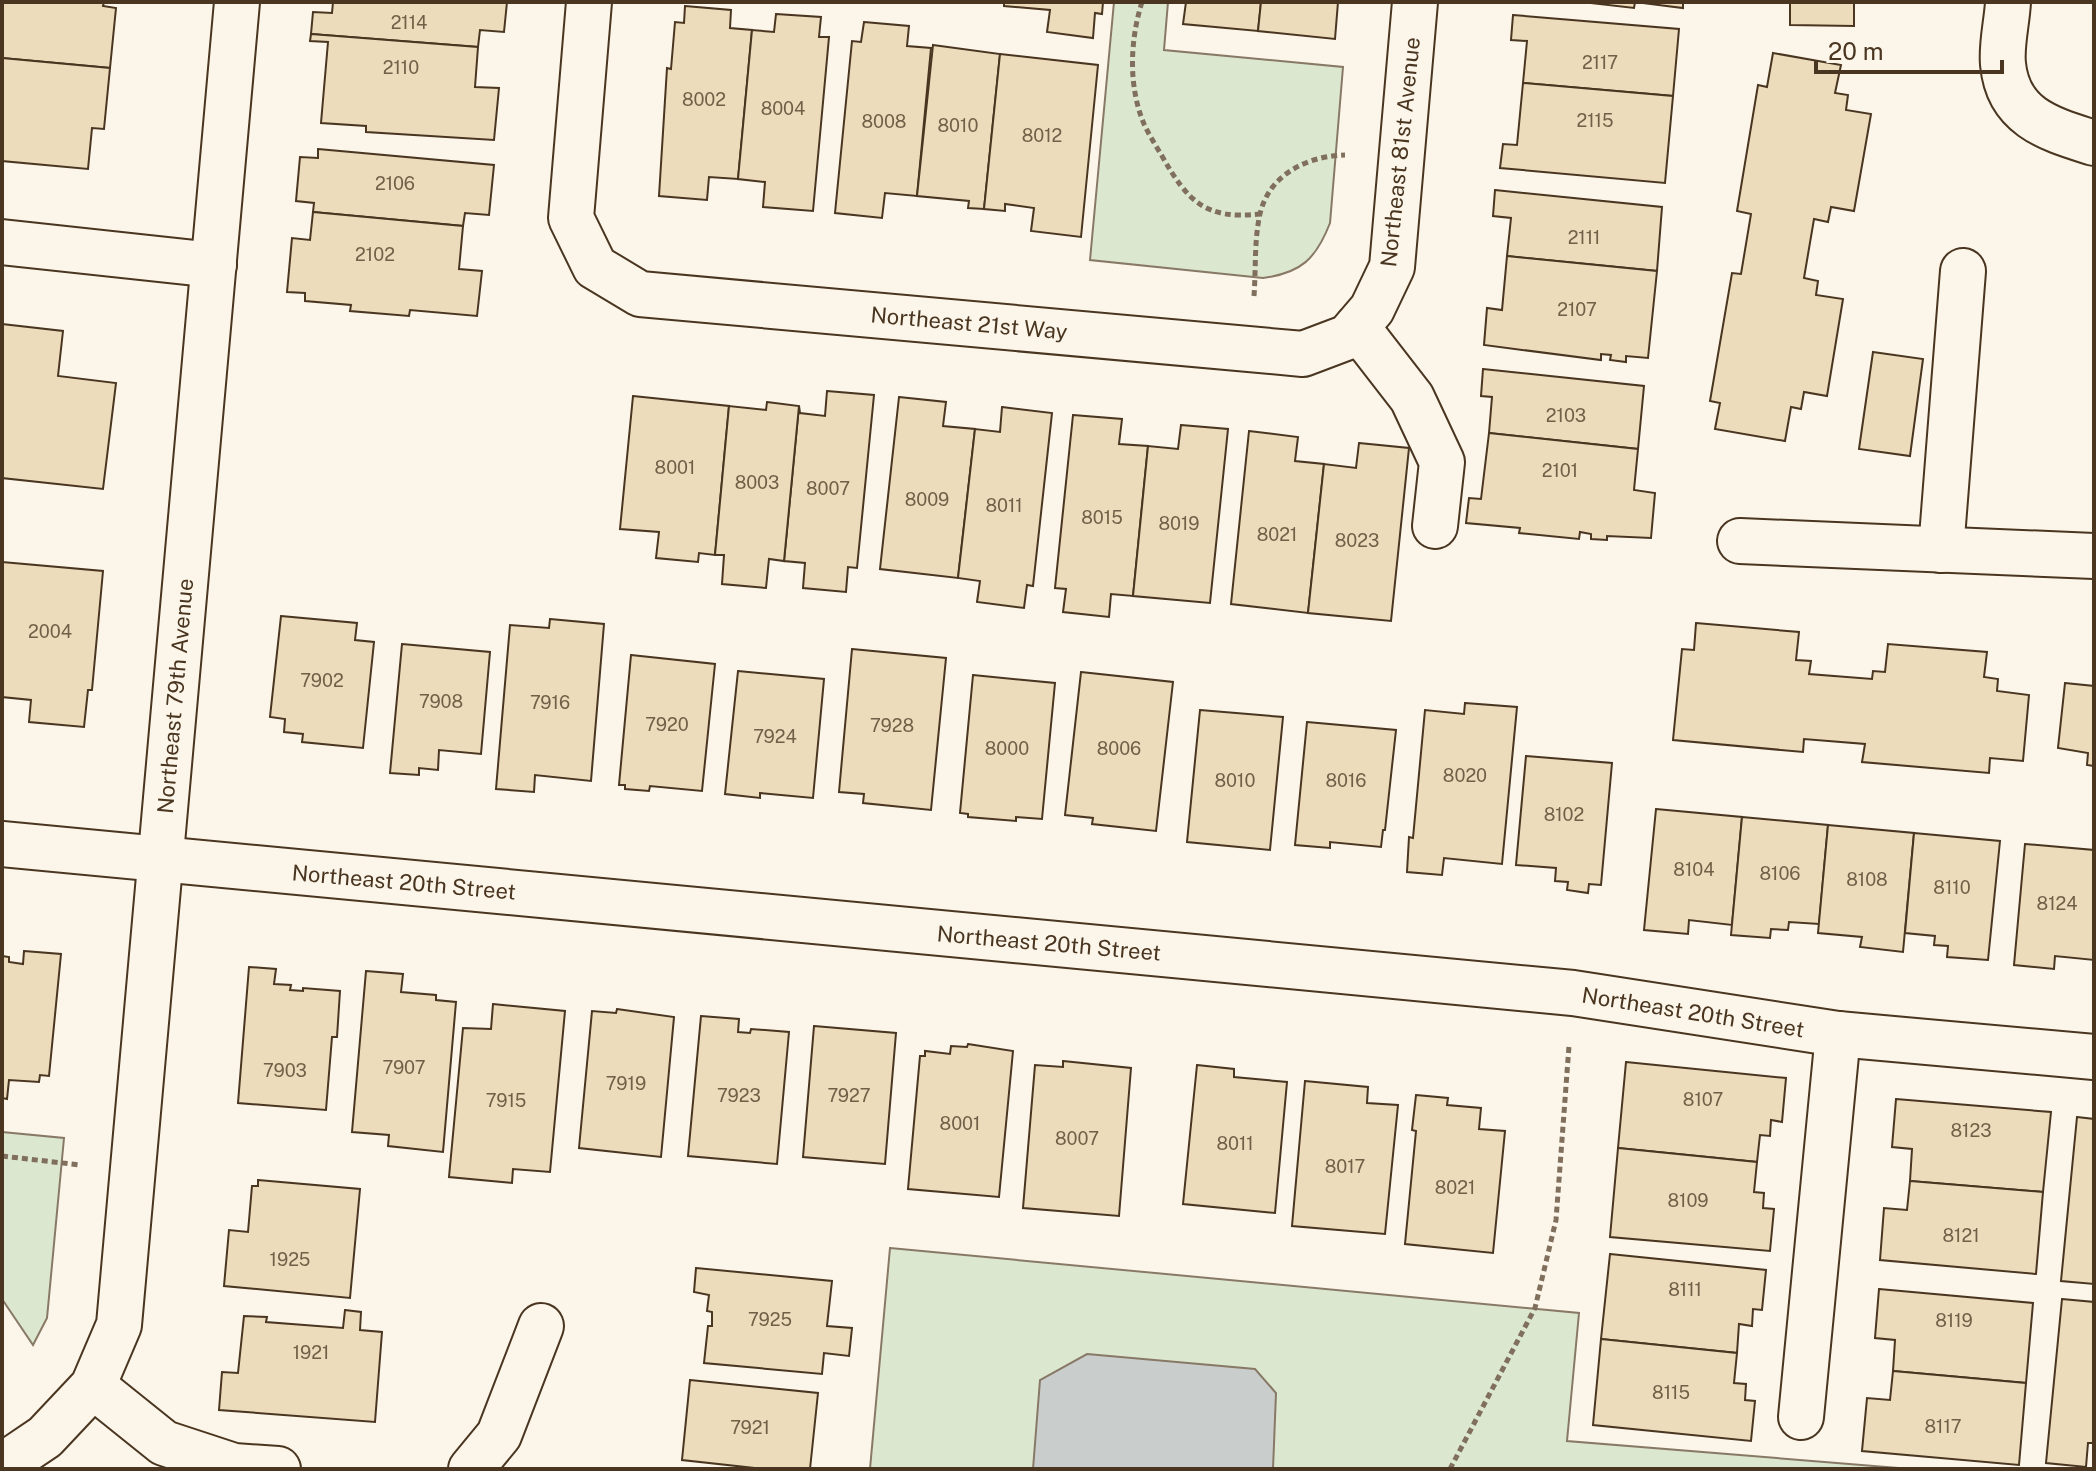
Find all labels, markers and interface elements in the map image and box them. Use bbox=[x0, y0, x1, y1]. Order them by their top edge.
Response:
house number: 2114 bbox=[391, 12, 427, 33]
scale bar bbox=[1816, 24, 2002, 74]
street label: Northeast 81st Avenue bbox=[1375, 36, 1425, 268]
text: 20 m bbox=[1828, 37, 1884, 65]
house number: 2117 bbox=[1582, 52, 1618, 73]
house number: 2110 bbox=[383, 57, 419, 78]
house number: 8002 bbox=[682, 89, 726, 110]
house number: 8004 bbox=[761, 98, 805, 119]
house number: 2115 bbox=[1577, 110, 1613, 131]
house number: 8008 bbox=[862, 111, 907, 132]
house number: 8010 bbox=[938, 115, 978, 136]
house number: 8012 bbox=[1022, 125, 1062, 146]
house number: 2106 bbox=[375, 173, 415, 194]
house number: 2111 bbox=[1568, 227, 1600, 248]
house number: 2102 bbox=[355, 244, 395, 265]
house number: 2107 bbox=[1557, 299, 1597, 320]
street label: Northeast 21st Way bbox=[870, 301, 1069, 345]
house number: 2103 bbox=[1546, 405, 1586, 426]
house number: 8001 bbox=[655, 457, 695, 478]
house number: 2101 bbox=[1542, 460, 1578, 481]
house number: 8003 bbox=[735, 472, 779, 493]
house number: 8007 bbox=[806, 478, 850, 499]
house number: 8009 bbox=[905, 489, 949, 510]
house number: 8011 bbox=[985, 495, 1023, 516]
house number: 8015 bbox=[1081, 507, 1123, 528]
house number: 8019 bbox=[1158, 513, 1200, 534]
house number: 8021 bbox=[1257, 524, 1297, 545]
house number: 8023 bbox=[1335, 530, 1379, 551]
street label: Northeast 79th Avenue bbox=[152, 577, 198, 815]
house number: 2004 bbox=[28, 621, 72, 642]
house number: 7902 bbox=[300, 670, 344, 691]
house number: 7908 bbox=[419, 691, 463, 712]
house number: 7916 bbox=[530, 692, 570, 713]
house number: 7920 bbox=[645, 714, 689, 735]
house number: 7928 bbox=[870, 715, 914, 736]
house number: 7924 bbox=[753, 726, 797, 747]
house number: 8000 bbox=[985, 738, 1029, 759]
house number: 8006 bbox=[1097, 738, 1141, 759]
house number: 8020 bbox=[1443, 765, 1487, 786]
house number: 8010 bbox=[1215, 770, 1255, 791]
house number: 8016 bbox=[1325, 770, 1367, 791]
house number: 8102 bbox=[1544, 804, 1584, 825]
street label: Northeast 20th Street bbox=[291, 859, 517, 905]
house number: 8104 bbox=[1673, 859, 1715, 880]
house number: 8106 bbox=[1759, 863, 1801, 884]
house number: 8108 bbox=[1846, 869, 1888, 890]
house number: 8110 bbox=[1933, 877, 1971, 898]
house number: 8124 bbox=[2036, 893, 2078, 914]
street label: Northeast 20th Street bbox=[936, 920, 1162, 966]
street label: Northeast 20th Street bbox=[1580, 982, 1806, 1042]
house number: 7907 bbox=[382, 1057, 426, 1078]
house number: 7903 bbox=[263, 1060, 307, 1081]
house number: 7919 bbox=[606, 1073, 646, 1094]
house number: 7923 bbox=[717, 1085, 761, 1106]
house number: 7927 bbox=[827, 1085, 871, 1106]
house number: 8107 bbox=[1683, 1089, 1723, 1110]
house number: 7915 bbox=[486, 1090, 526, 1111]
house number: 8001 bbox=[940, 1113, 980, 1134]
house number: 8123 bbox=[1950, 1120, 1992, 1141]
house number: 8007 bbox=[1055, 1128, 1099, 1149]
house number: 8011 bbox=[1216, 1133, 1254, 1154]
house number: 8017 bbox=[1325, 1156, 1365, 1177]
house number: 8021 bbox=[1435, 1177, 1475, 1198]
house number: 8109 bbox=[1667, 1190, 1709, 1211]
house number: 8121 bbox=[1942, 1225, 1980, 1246]
house number: 1925 bbox=[270, 1249, 310, 1270]
house number: 8111 bbox=[1668, 1279, 1702, 1300]
house number: 7925 bbox=[748, 1309, 792, 1330]
house number: 8119 bbox=[1935, 1310, 1973, 1331]
house number: 1921 bbox=[293, 1342, 329, 1363]
house number: 8115 bbox=[1652, 1382, 1690, 1403]
house number: 8117 bbox=[1924, 1416, 1962, 1437]
house number: 7921 bbox=[730, 1417, 770, 1438]

